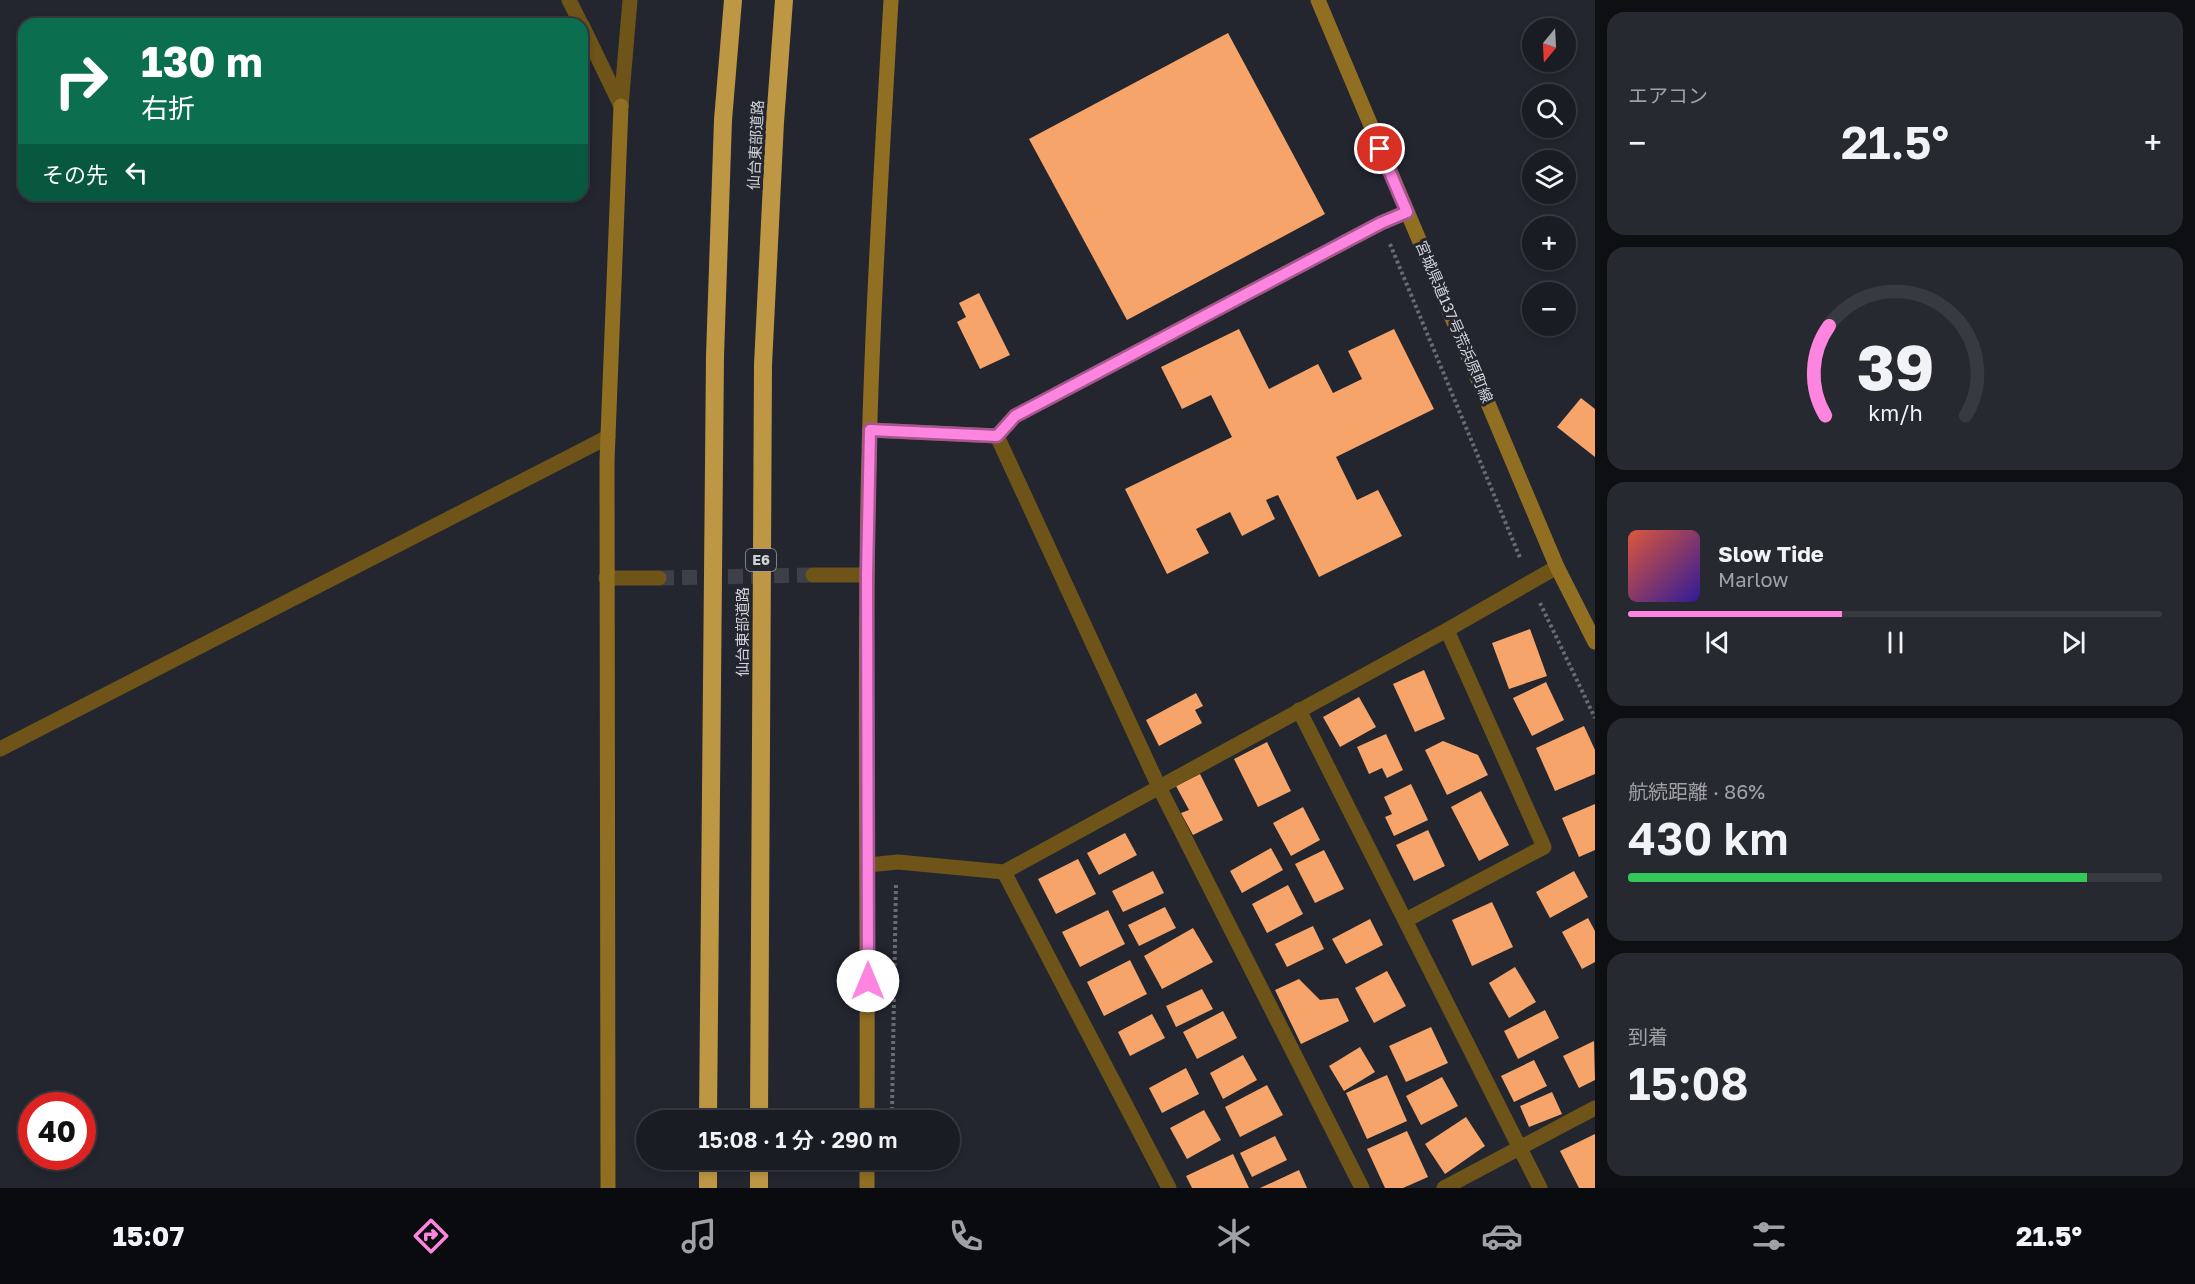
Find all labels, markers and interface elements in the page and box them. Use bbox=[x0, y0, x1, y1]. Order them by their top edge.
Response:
north arrow bbox=[1522, 18, 1576, 72]
map controls bbox=[1522, 18, 1576, 336]
text: 130 m bbox=[141, 36, 263, 86]
icon: right bbox=[42, 42, 120, 120]
text: エアコン bbox=[1628, 83, 1708, 107]
button: search bbox=[1522, 84, 1576, 138]
text: 右折 bbox=[141, 92, 195, 124]
street label: 仙台東部道路 bbox=[744, 100, 766, 190]
text: 21.5° bbox=[1841, 115, 1949, 169]
pin bbox=[1354, 123, 1405, 174]
text: − bbox=[1628, 123, 1646, 162]
text: + bbox=[2144, 123, 2162, 162]
icon: arrive bbox=[1363, 132, 1396, 165]
button: layers bbox=[1522, 150, 1576, 204]
icon: left bbox=[120, 156, 153, 189]
text: その先 bbox=[42, 161, 108, 188]
button: + bbox=[1522, 216, 1576, 270]
street label: 宮城県道137号荒浜原町線 bbox=[1413, 238, 1497, 405]
button: − bbox=[1522, 282, 1576, 336]
text: 39 bbox=[1856, 329, 1934, 404]
text: km/h bbox=[1868, 400, 1922, 426]
text: Slow Tide bbox=[1718, 540, 1824, 567]
road number: E6 bbox=[746, 549, 776, 571]
text: Marlow bbox=[1718, 567, 1789, 591]
street label: 仙台東部道路 bbox=[733, 587, 751, 677]
icon: previous bbox=[1701, 626, 1734, 659]
icon: pause bbox=[1879, 626, 1912, 659]
icon: next bbox=[2057, 626, 2090, 659]
text: 航続距離 · 86% bbox=[1628, 779, 1765, 803]
text: 430 km bbox=[1628, 811, 1789, 865]
position arrow bbox=[836, 949, 900, 1013]
text: 到着 bbox=[1628, 1024, 1668, 1048]
text: 15:08 bbox=[1628, 1056, 1749, 1110]
speed limit sign: 40 bbox=[18, 1092, 96, 1170]
text: 15:08 · 1 分 · 290 m bbox=[699, 1126, 897, 1153]
icon: directions bbox=[410, 1215, 452, 1257]
icon: music bbox=[678, 1215, 720, 1257]
icon: phone bbox=[945, 1215, 987, 1257]
icon: climate bbox=[1213, 1215, 1255, 1257]
icon: car bbox=[1481, 1215, 1523, 1257]
icon: filters bbox=[1748, 1215, 1790, 1257]
text: 15:07 bbox=[113, 1220, 184, 1252]
text: 21.5° bbox=[2016, 1220, 2082, 1252]

